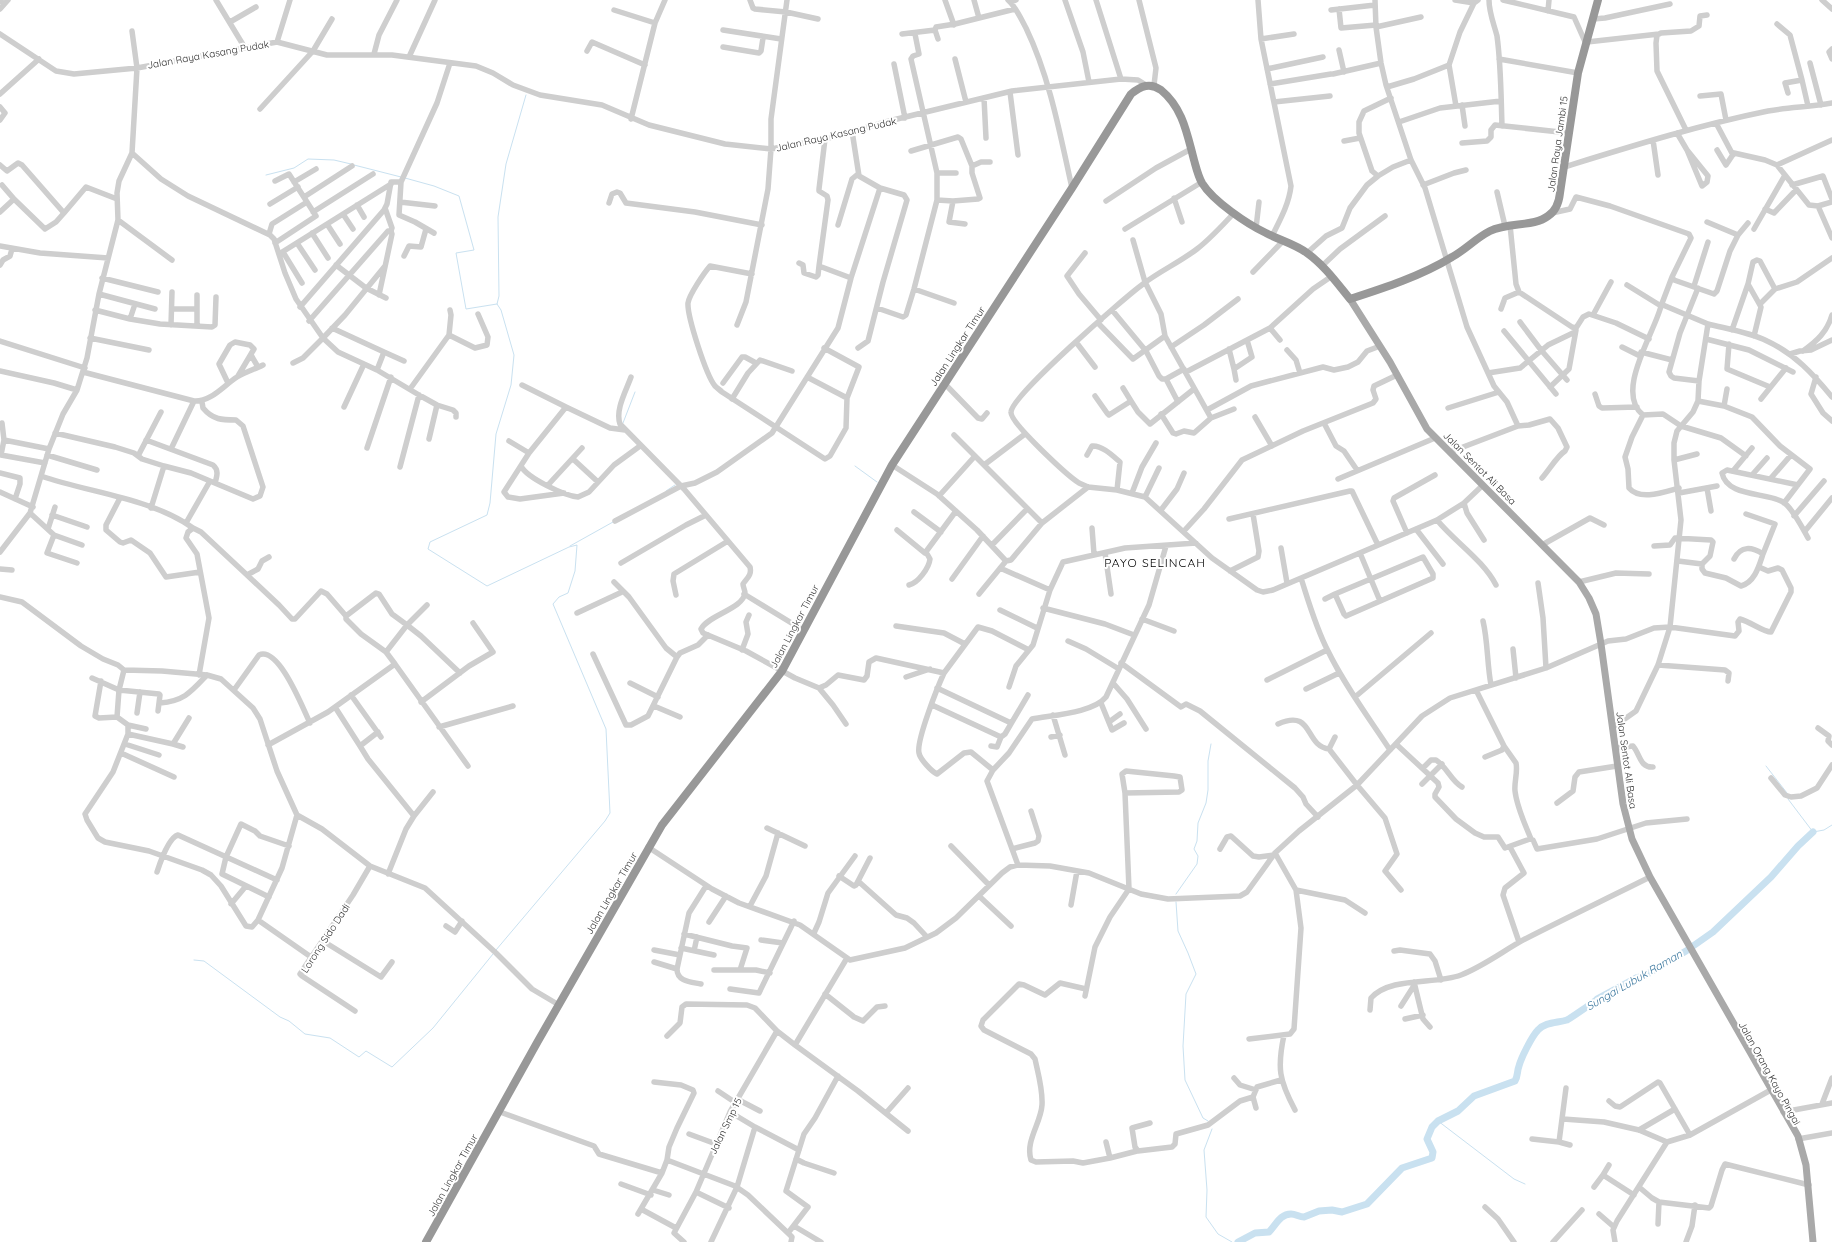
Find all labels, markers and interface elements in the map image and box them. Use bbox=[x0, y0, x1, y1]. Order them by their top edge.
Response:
street label: Jalan Raya Kasang Pudak bbox=[146, 37, 270, 72]
street label: Jalan Raya Jambi 15 bbox=[1544, 95, 1571, 193]
street label: Jalan Raya Kasang Pudak bbox=[775, 114, 898, 155]
street label: Jalan Lingkar Timur bbox=[927, 304, 988, 389]
street label: Jalan Sentot Ali Basa bbox=[1440, 429, 1519, 508]
district label: PAYO SELINCAH bbox=[1104, 555, 1206, 570]
street label: Jalan Lingkar Timur bbox=[767, 582, 822, 670]
street label: Jalan Sentot Ali Basa bbox=[1613, 711, 1640, 810]
street label: Jalan Lingkar Timur bbox=[583, 850, 640, 937]
street label: Lorong Sido Dadi bbox=[298, 901, 353, 975]
water label: Sungai Lubuk Raman bbox=[1583, 946, 1685, 1013]
street label: Jalan Orang Kayo Pingai bbox=[1736, 1019, 1803, 1127]
street label: Jalan Smp 15 bbox=[706, 1096, 745, 1157]
street label: Jalan Lingkar Timur bbox=[424, 1131, 481, 1219]

